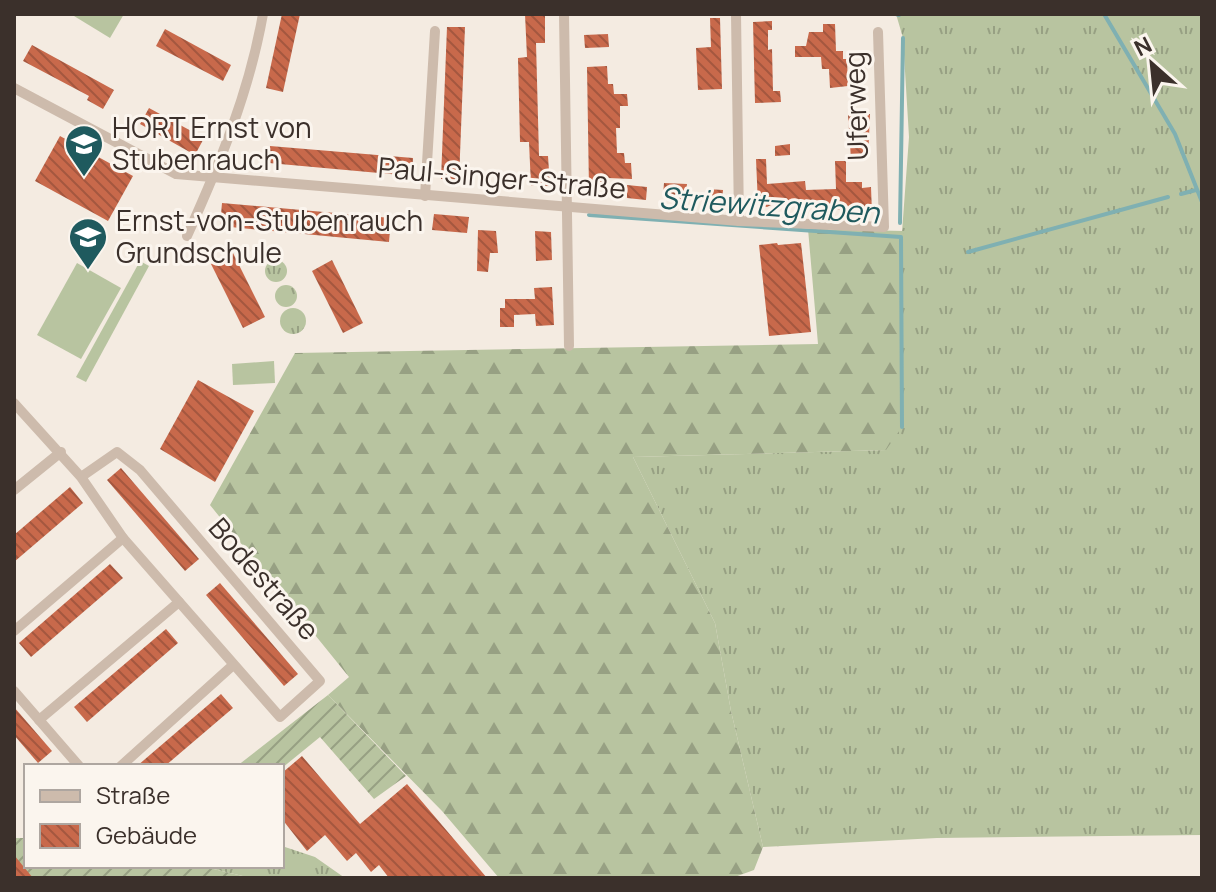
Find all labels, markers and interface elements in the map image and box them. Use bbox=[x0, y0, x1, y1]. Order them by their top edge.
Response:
north arrow bbox=[1112, 24, 1192, 104]
text: N bbox=[1129, 29, 1157, 63]
street label: Uferweg bbox=[834, 51, 876, 161]
place label: HORT Ernst von Stubenrauch bbox=[112, 108, 312, 178]
school or university icon: HORT Ernst von Stubenrauch bbox=[63, 123, 105, 178]
street label: Paul-Singer-Straße bbox=[377, 147, 628, 207]
water label: Striewitzgraben bbox=[658, 176, 882, 233]
place label: Ernst-von-Stubenrauch Grundschule bbox=[116, 201, 423, 271]
school or university icon: Ernst-von-Stubenrauch Grundschule bbox=[67, 216, 109, 271]
street label: Bodestraße bbox=[201, 509, 329, 648]
legend bbox=[24, 764, 284, 868]
text: Straße bbox=[96, 778, 170, 811]
text: Gebäude bbox=[96, 818, 197, 851]

